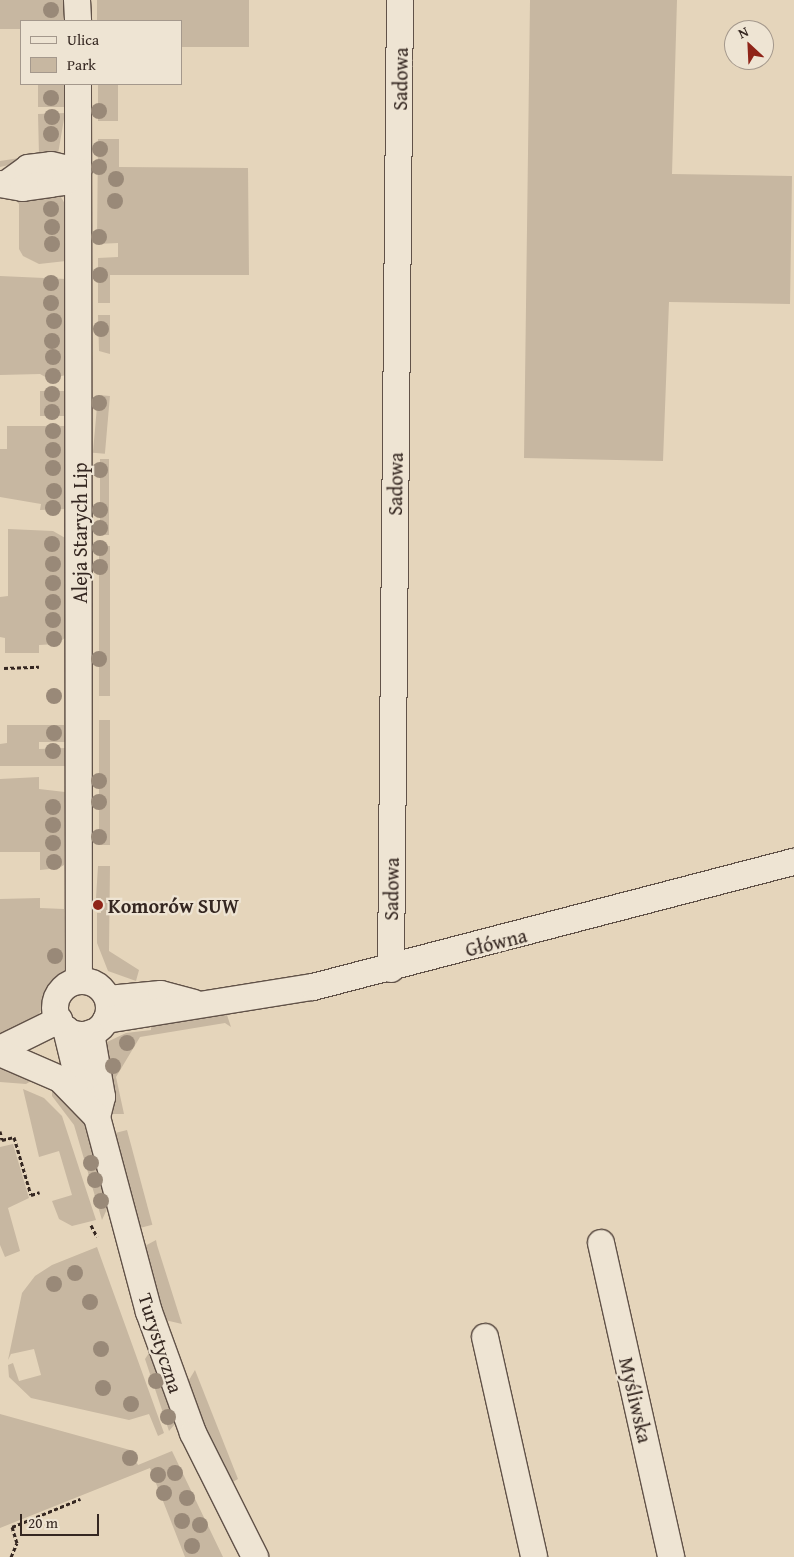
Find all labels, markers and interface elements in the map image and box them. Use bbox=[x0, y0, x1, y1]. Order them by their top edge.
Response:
legend bbox=[20, 20, 182, 85]
north arrow bbox=[724, 20, 774, 70]
text: N bbox=[735, 21, 752, 43]
text: Ulica bbox=[67, 29, 99, 50]
street label: Sadowa bbox=[387, 47, 413, 111]
text: Park bbox=[67, 54, 96, 75]
street label: Sadowa bbox=[382, 452, 408, 516]
street label: Aleja Starych Lip bbox=[67, 462, 91, 604]
street label: Sadowa bbox=[378, 857, 404, 921]
place label: Komorów SUW bbox=[108, 893, 239, 917]
marker: Komorów SUW bbox=[92, 899, 104, 911]
street label: Główna bbox=[463, 923, 529, 961]
street label: Turystyczna bbox=[134, 1290, 188, 1396]
street label: Myśliwska bbox=[614, 1355, 658, 1445]
scale bar bbox=[22, 1504, 101, 1536]
text: 20 m bbox=[28, 1512, 58, 1533]

